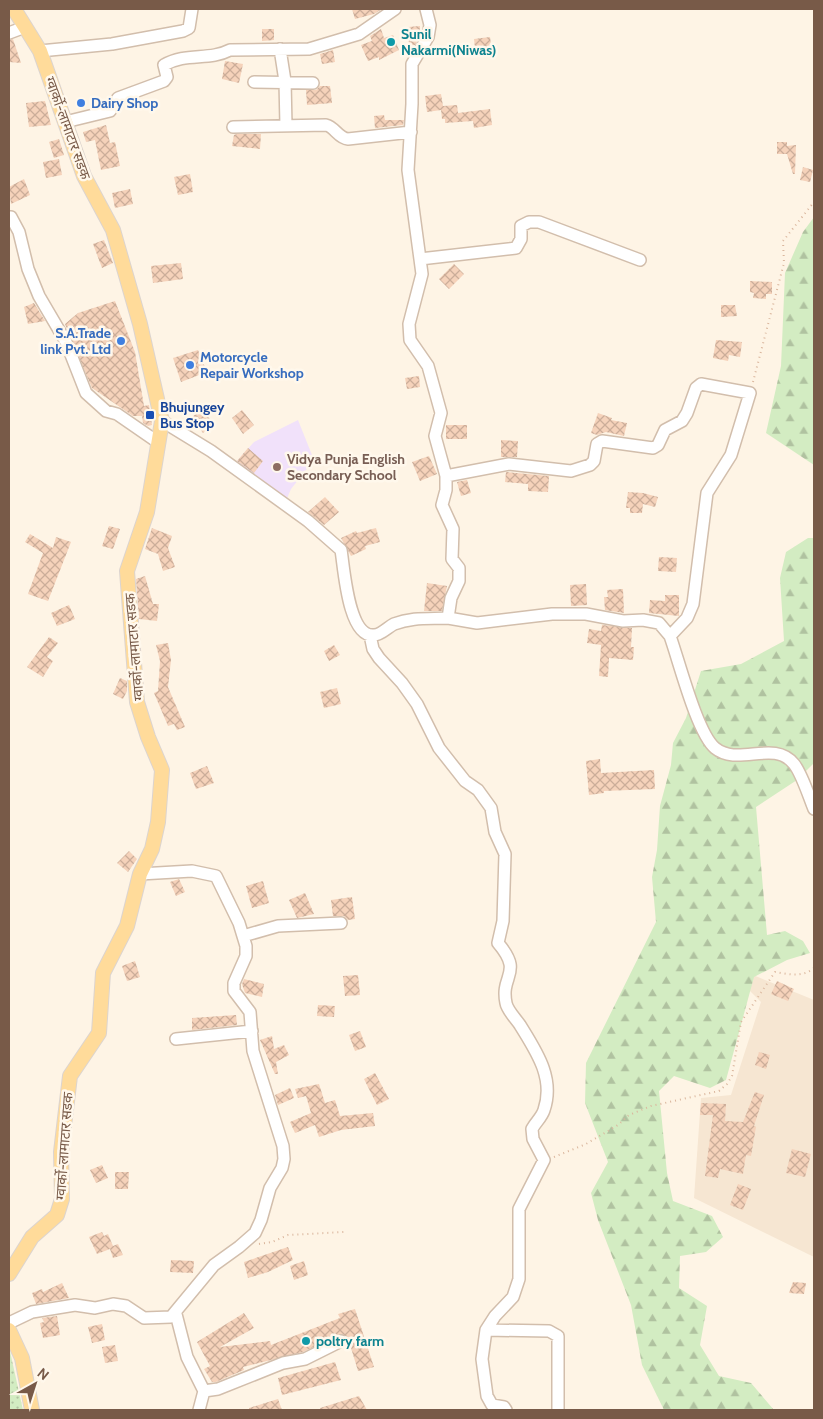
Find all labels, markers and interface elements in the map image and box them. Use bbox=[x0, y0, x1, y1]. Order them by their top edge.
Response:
place label: Sunil Nakarmi(Niwas) bbox=[401, 25, 496, 59]
marker: Sunil Nakarmi(Niwas) bbox=[385, 36, 397, 48]
street label: ग्वार्को-लामाटार सडक bbox=[41, 74, 95, 182]
place label: Dairy Shop bbox=[91, 94, 158, 112]
marker: Dairy Shop bbox=[75, 97, 87, 109]
place label: S.A.Trade link Pvt. Ltd bbox=[40, 324, 111, 358]
marker: S.A.Trade link Pvt. Ltd bbox=[115, 335, 127, 347]
place label: Motorcycle Repair Workshop bbox=[200, 348, 304, 382]
marker: Motorcycle Repair Workshop bbox=[184, 359, 196, 371]
place label: Bhujungey Bus Stop bbox=[160, 398, 225, 432]
marker: Bhujungey Bus Stop bbox=[144, 409, 156, 421]
place label: Vidya Punja English Secondary School bbox=[287, 450, 405, 484]
marker: Vidya Punja English Secondary School bbox=[271, 461, 283, 473]
street label: ग्वार्को-लामाटार सडक bbox=[120, 592, 148, 702]
street label: ग्वार्को-लामाटार सडक bbox=[51, 1091, 77, 1201]
place label: poltry farm bbox=[316, 1332, 384, 1350]
marker: poltry farm bbox=[300, 1335, 312, 1347]
north arrow bbox=[10, 1359, 60, 1409]
text: N bbox=[34, 1364, 53, 1384]

